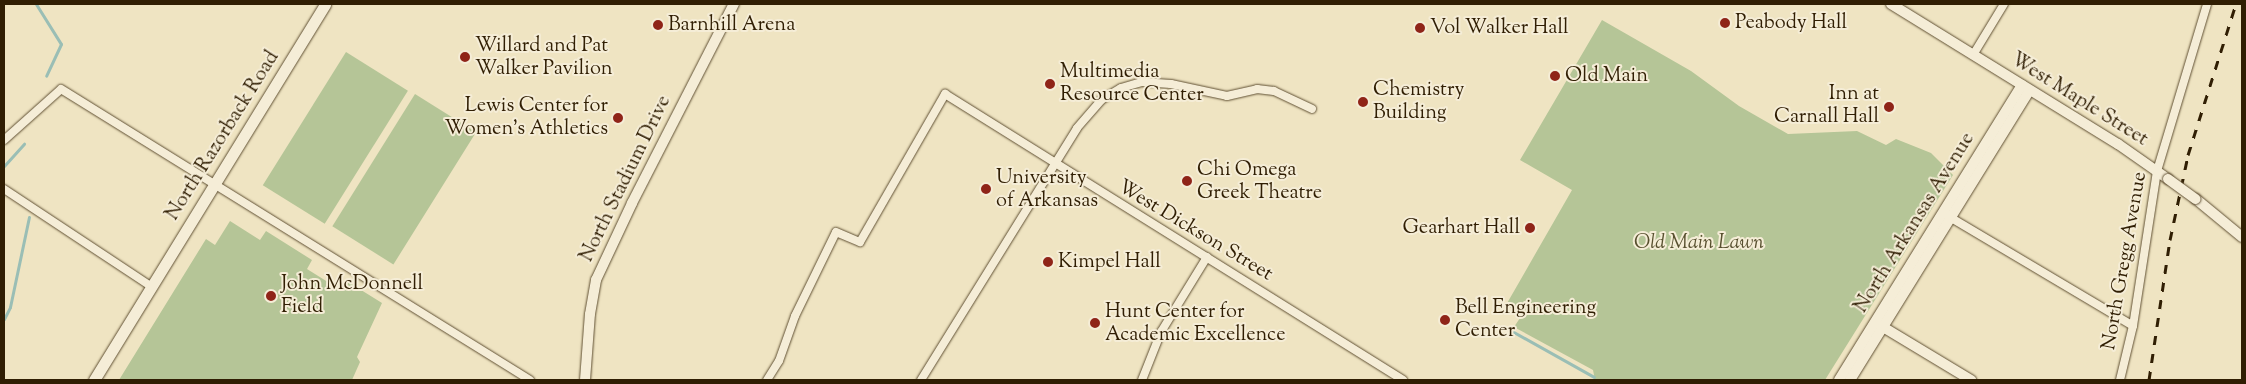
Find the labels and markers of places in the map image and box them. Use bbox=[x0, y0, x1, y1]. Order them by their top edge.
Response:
place label: Peabody Hall bbox=[1735, 11, 1847, 35]
place label: Barnhill Arena bbox=[668, 13, 795, 37]
place label: Vol Walker Hall bbox=[1430, 16, 1569, 40]
marker: Peabody Hall bbox=[1719, 17, 1731, 29]
marker: Barnhill Arena bbox=[652, 19, 664, 31]
marker: Vol Walker Hall bbox=[1414, 22, 1426, 34]
place label: Willard and Pat Walker Pavilion bbox=[475, 34, 613, 81]
marker: Willard and Pat Walker Pavilion bbox=[459, 51, 471, 63]
place label: Multimedia Resource Center bbox=[1060, 60, 1204, 107]
place label: Old Main bbox=[1565, 64, 1648, 88]
marker: Old Main bbox=[1549, 70, 1561, 82]
marker: Multimedia Resource Center bbox=[1044, 78, 1056, 90]
place label: Chemistry Building bbox=[1373, 78, 1464, 125]
place label: Inn at Carnall Hall bbox=[1774, 83, 1879, 130]
place label: Lewis Center for Women’s Athletics bbox=[445, 94, 608, 141]
marker: Chemistry Building bbox=[1357, 96, 1369, 108]
marker: Inn at Carnall Hall bbox=[1883, 101, 1895, 113]
marker: Lewis Center for Women’s Athletics bbox=[612, 112, 624, 124]
place label: Chi Omega Greek Theatre bbox=[1197, 158, 1322, 205]
place label: University of Arkansas bbox=[996, 166, 1098, 213]
marker: Chi Omega Greek Theatre bbox=[1181, 175, 1193, 187]
marker: University of Arkansas bbox=[980, 183, 992, 195]
place label: Gearhart Hall bbox=[1403, 216, 1520, 240]
marker: Gearhart Hall bbox=[1524, 222, 1536, 234]
place label: Kimpel Hall bbox=[1058, 250, 1161, 274]
marker: Kimpel Hall bbox=[1042, 256, 1054, 268]
place label: John McDonnell Field bbox=[281, 272, 423, 319]
marker: John McDonnell Field bbox=[265, 290, 277, 302]
place label: Bell Engineering Center bbox=[1455, 296, 1596, 343]
place label: Hunt Center for Academic Excellence bbox=[1105, 300, 1285, 347]
marker: Bell Engineering Center bbox=[1439, 314, 1451, 326]
marker: Hunt Center for Academic Excellence bbox=[1089, 317, 1101, 329]

